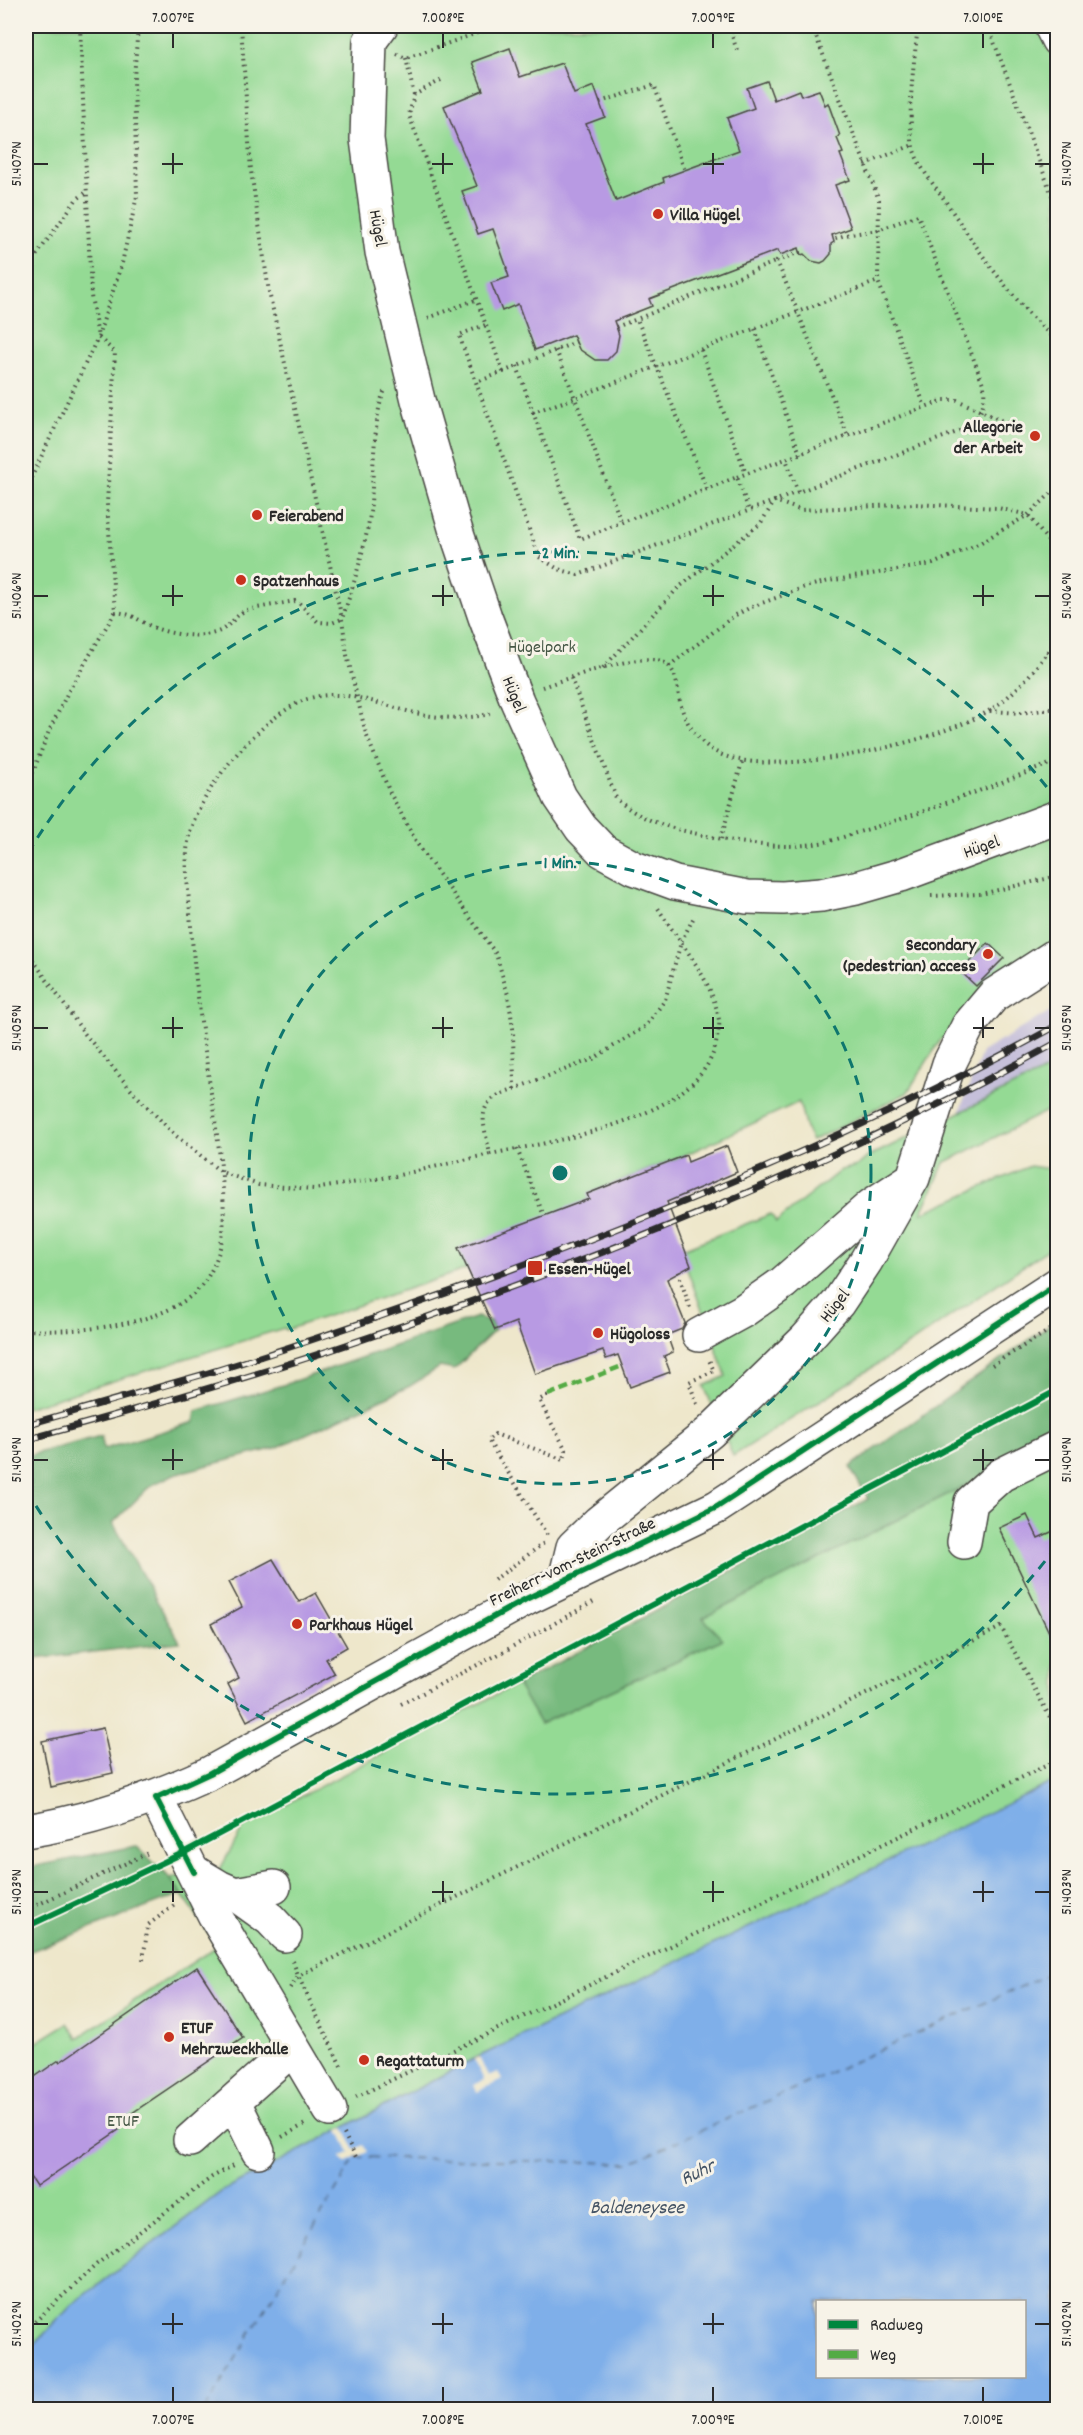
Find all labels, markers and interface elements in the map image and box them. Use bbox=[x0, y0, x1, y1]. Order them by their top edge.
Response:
text: 7.007°E bbox=[152, 8, 194, 30]
text: 7.008°E bbox=[422, 8, 464, 30]
text: 7.009°E bbox=[691, 8, 735, 30]
text: 7.010°E bbox=[963, 8, 1003, 30]
text: 51.407°N bbox=[7, 141, 29, 187]
text: 51.407°N bbox=[1057, 141, 1079, 187]
place label: Villa Hügel bbox=[670, 204, 741, 229]
marker: Villa Hügel bbox=[651, 207, 665, 221]
street label: Hügel bbox=[361, 208, 392, 250]
place label: Allegorie der Arbeit bbox=[954, 416, 1023, 462]
marker: Allegorie der Arbeit bbox=[1028, 429, 1042, 443]
place label: Feierabend bbox=[269, 505, 344, 530]
marker: Feierabend bbox=[250, 508, 264, 522]
text: 2 Min. bbox=[541, 542, 579, 567]
place label: Spatzenhaus bbox=[253, 570, 340, 595]
text: 51.406°N bbox=[7, 573, 29, 619]
marker: Spatzenhaus bbox=[234, 573, 248, 587]
text: 51.406°N bbox=[1057, 573, 1079, 619]
park label: Hügelpark bbox=[508, 636, 576, 661]
street label: Hügel bbox=[494, 673, 531, 717]
street label: Hügel bbox=[960, 830, 1004, 866]
text: 1 Min. bbox=[543, 852, 577, 877]
place label: Secondary (pedestrian) access bbox=[843, 934, 977, 980]
marker: Secondary (pedestrian) access bbox=[981, 947, 995, 961]
text: 51.405°N bbox=[7, 1005, 29, 1051]
text: 51.405°N bbox=[1057, 1005, 1079, 1051]
centre of rings bbox=[550, 1163, 570, 1183]
place label: Essen-Hügel bbox=[548, 1258, 631, 1283]
marker: Essen-Hügel bbox=[526, 1259, 544, 1277]
street label: Hügel bbox=[815, 1284, 858, 1329]
place label: Hügoloss bbox=[610, 1323, 671, 1348]
marker: Hügoloss bbox=[591, 1326, 605, 1340]
text: 51.404°N bbox=[7, 1437, 29, 1483]
text: 51.404°N bbox=[1057, 1437, 1079, 1483]
street label: Freiherr-vom-Stein-Straße bbox=[486, 1512, 660, 1614]
place label: Parkhaus Hügel bbox=[309, 1614, 414, 1639]
marker: Parkhaus Hügel bbox=[290, 1617, 304, 1631]
text: 51.403°N bbox=[7, 1869, 29, 1915]
text: 51.403°N bbox=[1057, 1869, 1079, 1915]
place label: ETUF Mehrzweckhalle bbox=[181, 2017, 289, 2063]
marker: ETUF Mehrzweckhalle bbox=[162, 2030, 176, 2044]
place label: Regattaturm bbox=[376, 2050, 464, 2075]
marker: Regattaturm bbox=[357, 2053, 371, 2067]
park label: ETUF bbox=[107, 2110, 139, 2135]
water label: Ruhr bbox=[676, 2152, 722, 2194]
water label: Baldeneysee bbox=[590, 2195, 685, 2223]
legend bbox=[816, 2300, 1026, 2378]
text: 51.402°N bbox=[7, 2301, 29, 2347]
text: 51.402°N bbox=[1057, 2301, 1079, 2347]
text: Radweg bbox=[870, 2314, 923, 2339]
text: Weg bbox=[870, 2344, 896, 2369]
text: 7.007°E bbox=[152, 2410, 194, 2432]
text: 7.008°E bbox=[422, 2410, 464, 2432]
text: 7.009°E bbox=[691, 2410, 735, 2432]
text: 7.010°E bbox=[963, 2410, 1003, 2432]

